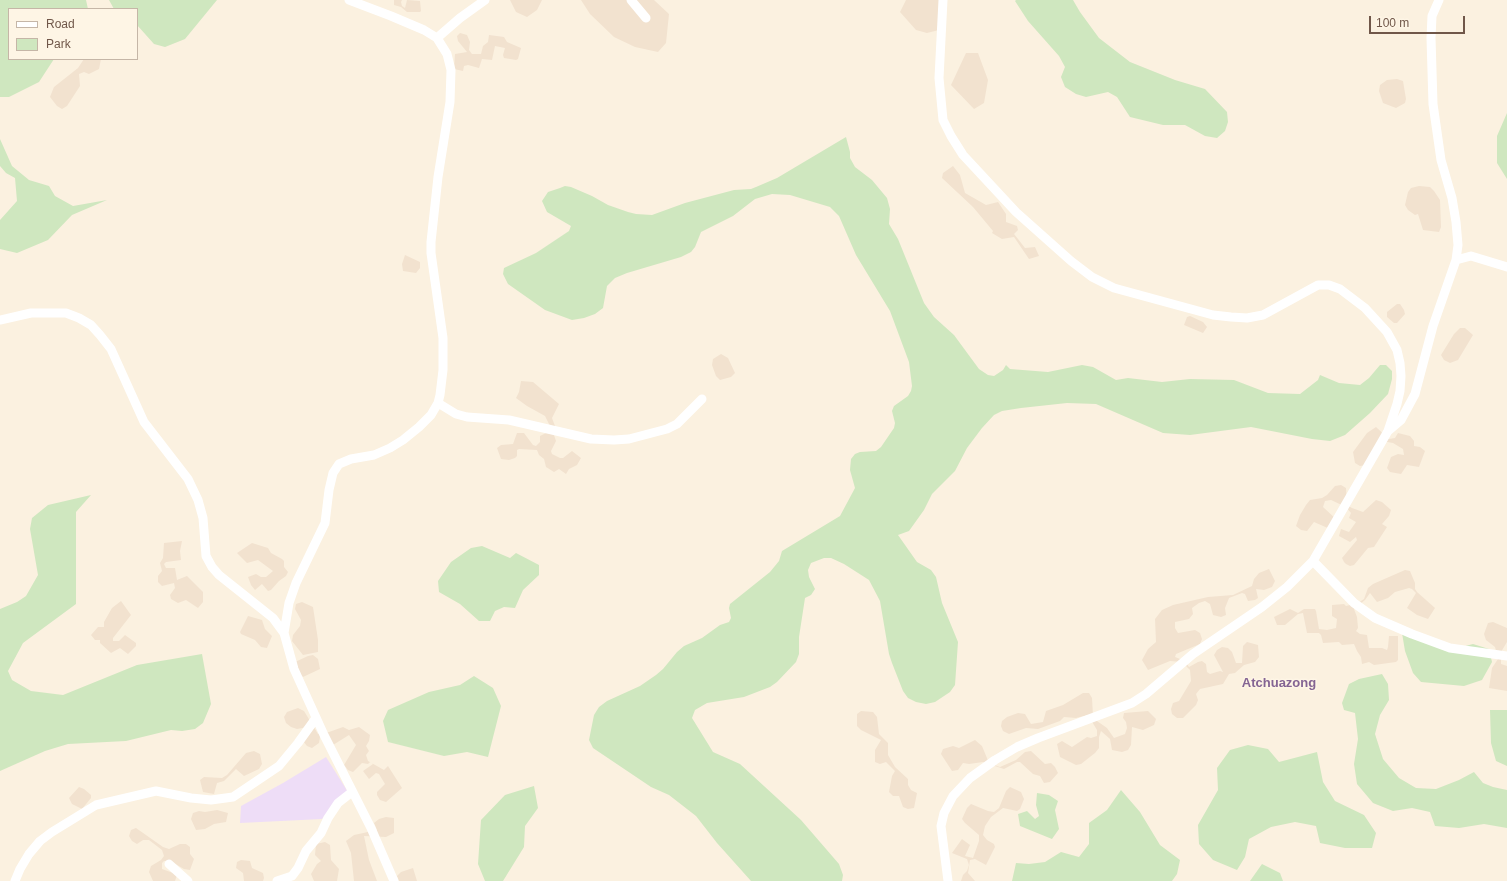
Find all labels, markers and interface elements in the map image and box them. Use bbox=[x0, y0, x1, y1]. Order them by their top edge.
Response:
legend bbox=[8, 8, 138, 60]
scale bar bbox=[1371, 8, 1467, 34]
text: 100 m bbox=[1376, 16, 1409, 30]
text: Road bbox=[46, 17, 75, 31]
text: Park bbox=[46, 37, 71, 51]
district label: Atchuazong bbox=[1242, 675, 1316, 691]

